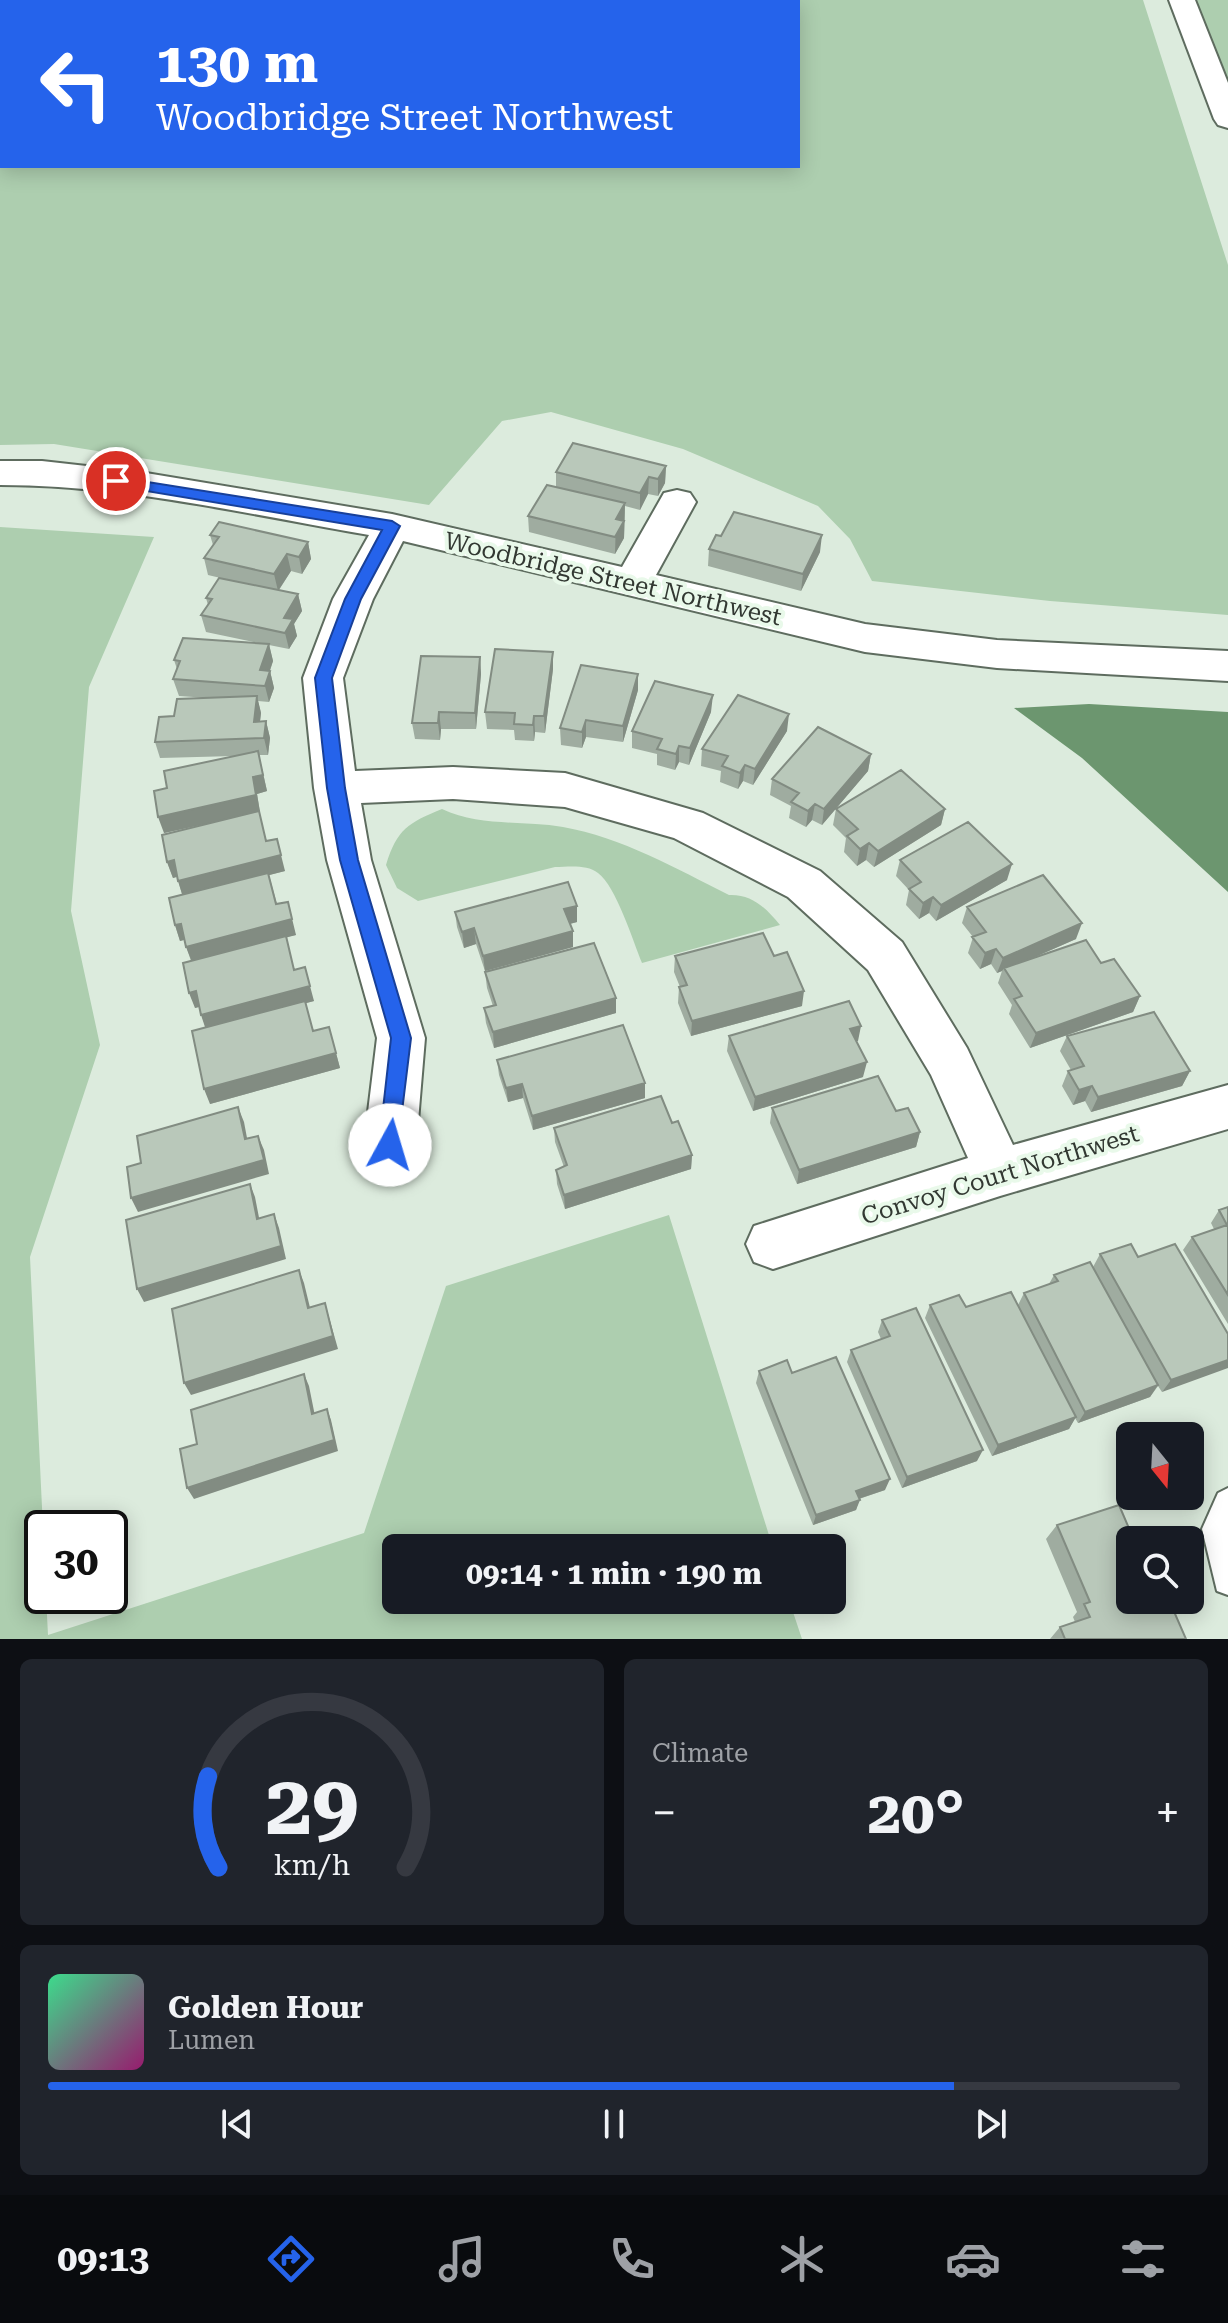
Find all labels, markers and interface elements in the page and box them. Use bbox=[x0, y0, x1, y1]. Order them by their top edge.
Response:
text: 130 m bbox=[156, 30, 318, 96]
icon: left bbox=[24, 32, 128, 136]
text: Woodbridge Street Northwest bbox=[156, 97, 673, 139]
pin bbox=[82, 447, 150, 515]
icon: arrive bbox=[94, 459, 138, 503]
street label: Woodbridge Street Northwest bbox=[442, 527, 784, 631]
position arrow bbox=[348, 1103, 432, 1187]
street label: Convoy Court Northwest bbox=[858, 1119, 1142, 1231]
north arrow bbox=[1116, 1422, 1204, 1510]
map controls bbox=[1116, 1422, 1204, 1614]
speed limit sign: 30 bbox=[24, 1510, 128, 1614]
button: search bbox=[1116, 1526, 1204, 1614]
text: 09:14 · 1 min · 190 m bbox=[466, 1556, 762, 1591]
text: Climate bbox=[652, 1738, 748, 1768]
text: 29 bbox=[265, 1757, 359, 1854]
text: 20° bbox=[867, 1777, 965, 1848]
text: − bbox=[652, 1787, 677, 1839]
text: + bbox=[1155, 1787, 1180, 1839]
text: km/h bbox=[274, 1848, 350, 1882]
text: Golden Hour bbox=[168, 1990, 363, 2025]
text: Lumen bbox=[168, 2025, 255, 2055]
icon: previous bbox=[215, 2102, 259, 2146]
icon: pause bbox=[592, 2102, 636, 2146]
icon: next bbox=[969, 2102, 1013, 2146]
icon: directions bbox=[263, 2231, 319, 2287]
icon: music bbox=[434, 2231, 490, 2287]
icon: phone bbox=[604, 2231, 660, 2287]
icon: climate bbox=[774, 2231, 830, 2287]
icon: car bbox=[945, 2231, 1001, 2287]
icon: filters bbox=[1115, 2231, 1171, 2287]
text: 09:13 bbox=[57, 2238, 149, 2280]

